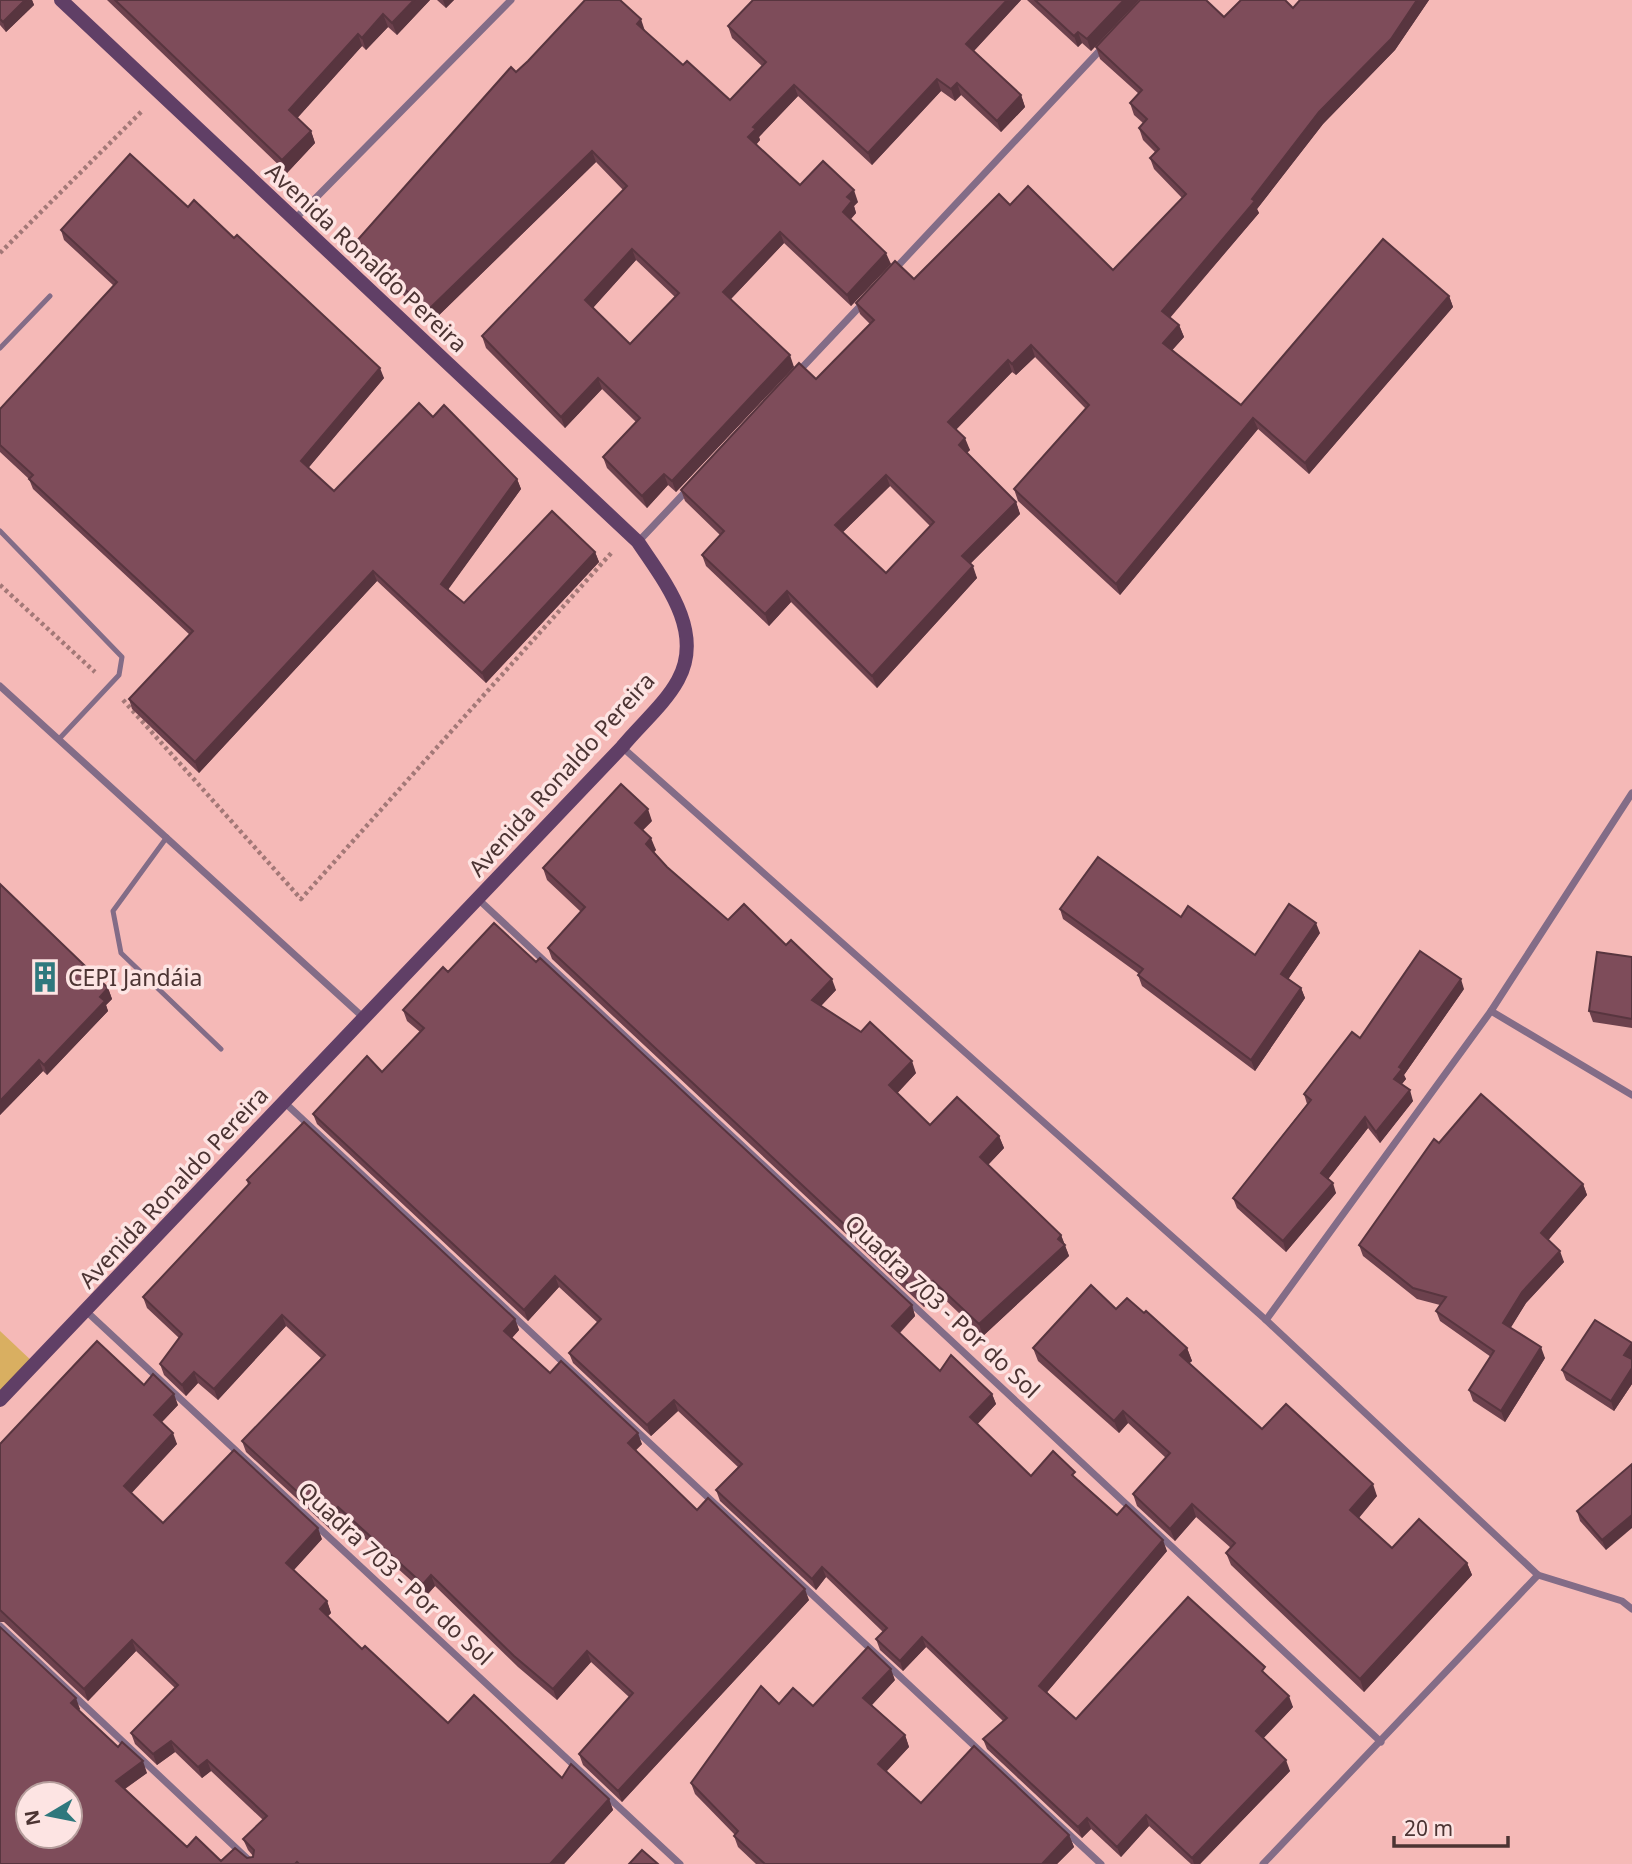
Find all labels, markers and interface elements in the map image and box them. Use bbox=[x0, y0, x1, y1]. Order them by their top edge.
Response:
street label: Avenida Ronaldo Pereira bbox=[259, 155, 475, 359]
street label: Avenida Ronaldo Pereira bbox=[461, 665, 661, 883]
building icon: CEPI Jandáia bbox=[28, 960, 62, 994]
place label: CEPI Jandáia bbox=[68, 961, 202, 993]
street label: Avenida Ronaldo Pereira bbox=[71, 1079, 275, 1295]
street label: Quadra 703 - Por do Sol bbox=[839, 1207, 1047, 1405]
street label: Quadra 703 - Por do Sol bbox=[292, 1474, 500, 1672]
north arrow bbox=[14, 1780, 84, 1850]
scale bar bbox=[1394, 1804, 1508, 1848]
text: N bbox=[18, 1808, 46, 1828]
text: 20 m bbox=[1404, 1814, 1453, 1842]

